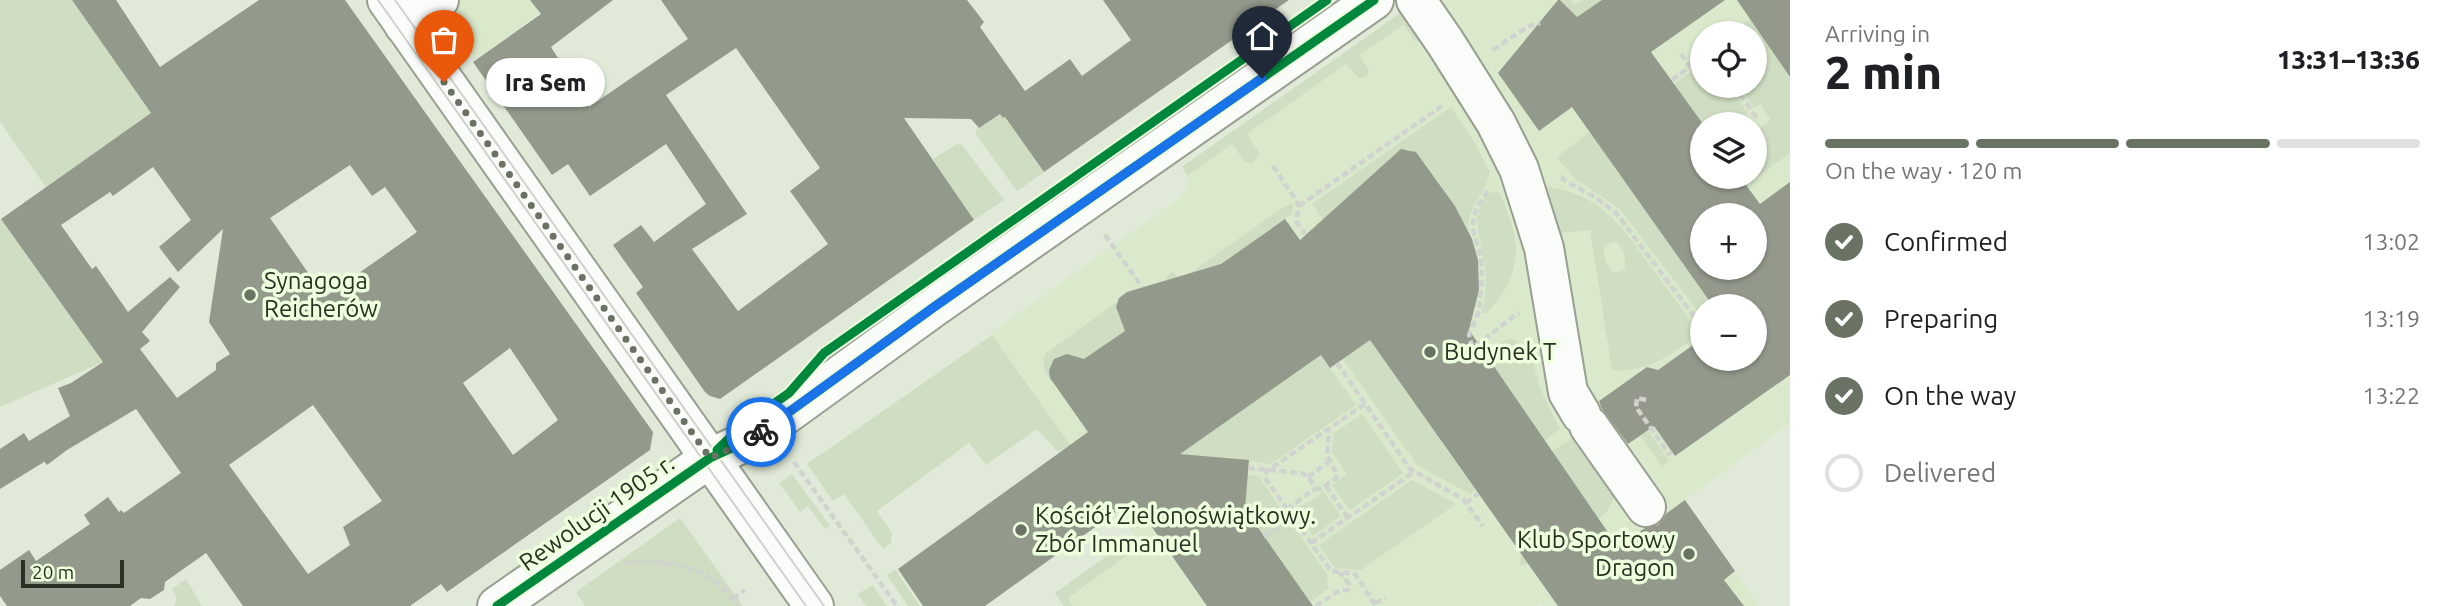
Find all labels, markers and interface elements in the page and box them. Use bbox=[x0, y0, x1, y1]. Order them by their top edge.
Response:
pin bbox=[1232, 6, 1292, 78]
pin bbox=[414, 10, 474, 82]
icon: home bbox=[1243, 17, 1281, 55]
icon: bag bbox=[425, 21, 463, 59]
map controls bbox=[1690, 21, 1767, 371]
button: locate bbox=[1690, 21, 1767, 98]
text: Arriving in bbox=[1825, 21, 1930, 46]
text: 13:31–13:36 bbox=[2277, 45, 2420, 74]
text: 2 min bbox=[1825, 46, 1942, 98]
callout: Ira Sem bbox=[486, 57, 605, 106]
text: Ira Sem bbox=[505, 70, 586, 95]
button: layers bbox=[1690, 112, 1767, 189]
text: On the way · 120 m bbox=[1825, 158, 2022, 183]
button: + bbox=[1690, 203, 1767, 280]
icon: check bbox=[1825, 223, 1863, 261]
text: Confirmed bbox=[1884, 227, 2008, 256]
text: 13:02 bbox=[2362, 229, 2420, 254]
place label: Synagoga Reicherów bbox=[264, 267, 378, 322]
marker: Synagoga Reicherów bbox=[242, 287, 258, 303]
button: − bbox=[1690, 294, 1767, 371]
icon: check bbox=[1825, 300, 1863, 338]
text: Preparing bbox=[1884, 304, 1998, 333]
text: 13:19 bbox=[2362, 306, 2420, 331]
place label: Budynek T bbox=[1444, 338, 1556, 365]
marker: Budynek T bbox=[1422, 344, 1438, 360]
icon: check bbox=[1825, 377, 1863, 415]
text: On the way bbox=[1884, 381, 2016, 410]
text: 13:22 bbox=[2362, 383, 2420, 408]
courier bbox=[726, 397, 796, 467]
icon: bike bbox=[742, 413, 780, 451]
street label: Rewolucji 1905 r. bbox=[514, 449, 679, 576]
text: Delivered bbox=[1884, 458, 1996, 487]
place label: Kościół Zielonoświątkowy. Zbór Immanuel bbox=[1035, 502, 1316, 557]
marker: Kościół Zielonoświątkowy. Zbór Immanuel bbox=[1013, 522, 1029, 538]
place label: Klub Sportowy Dragon bbox=[1517, 526, 1675, 581]
marker: Klub Sportowy Dragon bbox=[1681, 546, 1697, 562]
scale bar bbox=[21, 557, 124, 589]
text: 20 m bbox=[32, 561, 74, 583]

